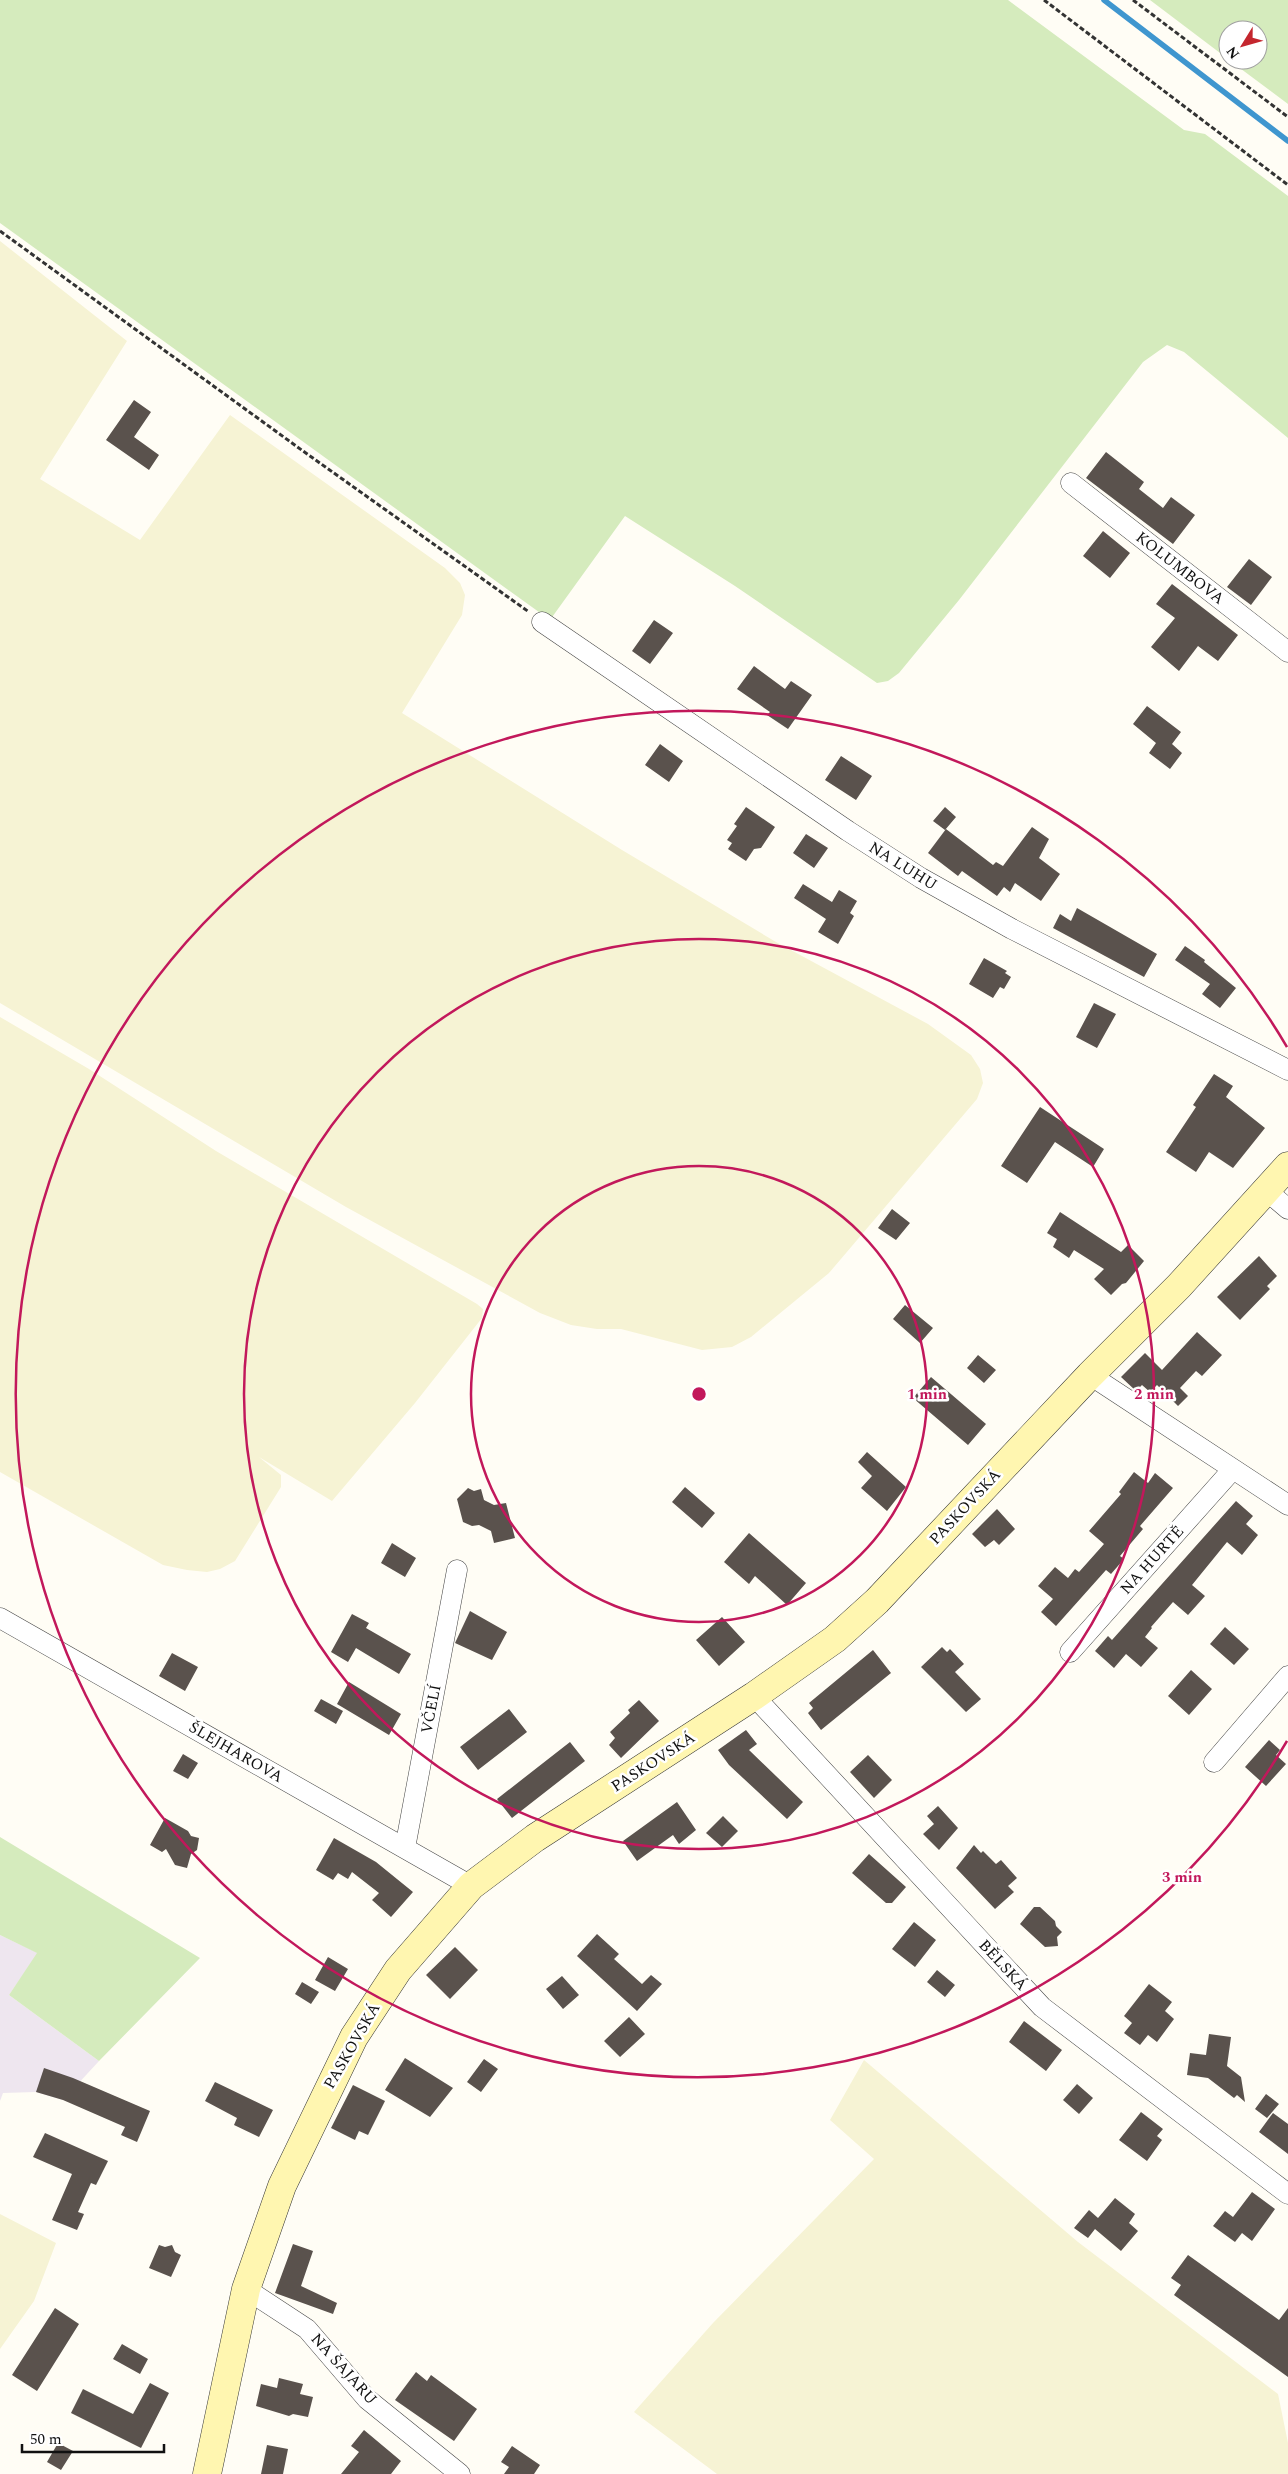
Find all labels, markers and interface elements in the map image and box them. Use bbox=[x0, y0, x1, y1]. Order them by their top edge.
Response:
north arrow bbox=[1218, 20, 1268, 70]
text: N bbox=[1221, 42, 1245, 63]
street label: KOLUMBOVA bbox=[1130, 526, 1230, 610]
street label: NA LUHU bbox=[864, 835, 942, 897]
text: 1 min bbox=[907, 1383, 947, 1406]
text: 2 min bbox=[1134, 1383, 1174, 1406]
centre of rings bbox=[690, 1385, 708, 1403]
street label: PASKOVSKÁ bbox=[923, 1464, 1007, 1550]
street label: NA HURTĚ bbox=[1114, 1520, 1190, 1600]
street label: VČELÍ bbox=[414, 1682, 448, 1736]
street label: ŠLEJHAROVA bbox=[184, 1715, 288, 1789]
street label: PASKOVSKÁ bbox=[606, 1726, 700, 1798]
text: 3 min bbox=[1162, 1866, 1202, 1889]
street label: BĚLSKÁ bbox=[973, 1934, 1033, 1996]
street label: PASKOVSKÁ bbox=[318, 1998, 386, 2094]
street label: NA ŠAJARU bbox=[305, 2328, 383, 2410]
scale bar bbox=[22, 2422, 165, 2454]
text: 50 m bbox=[30, 2428, 62, 2451]

